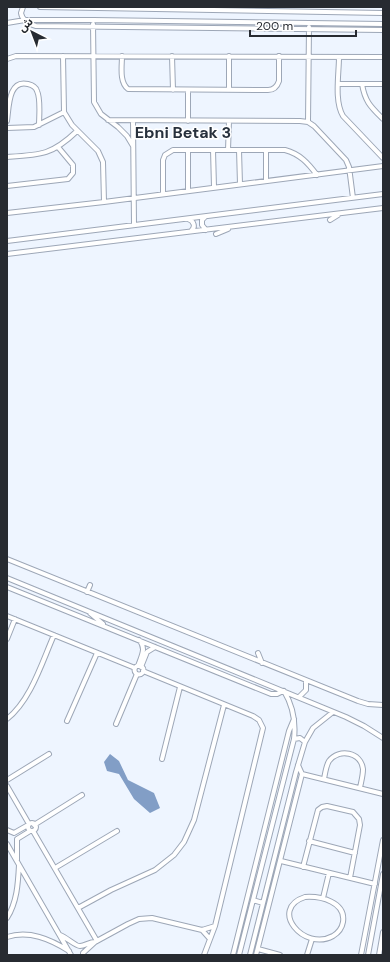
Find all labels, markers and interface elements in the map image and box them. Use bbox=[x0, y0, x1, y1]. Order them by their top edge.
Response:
north arrow bbox=[12, 12, 52, 52]
scale bar bbox=[250, 12, 356, 38]
text: ش bbox=[15, 14, 36, 35]
text: 200 m bbox=[256, 18, 293, 34]
district label: Ebni Betak 3 bbox=[135, 122, 231, 143]

